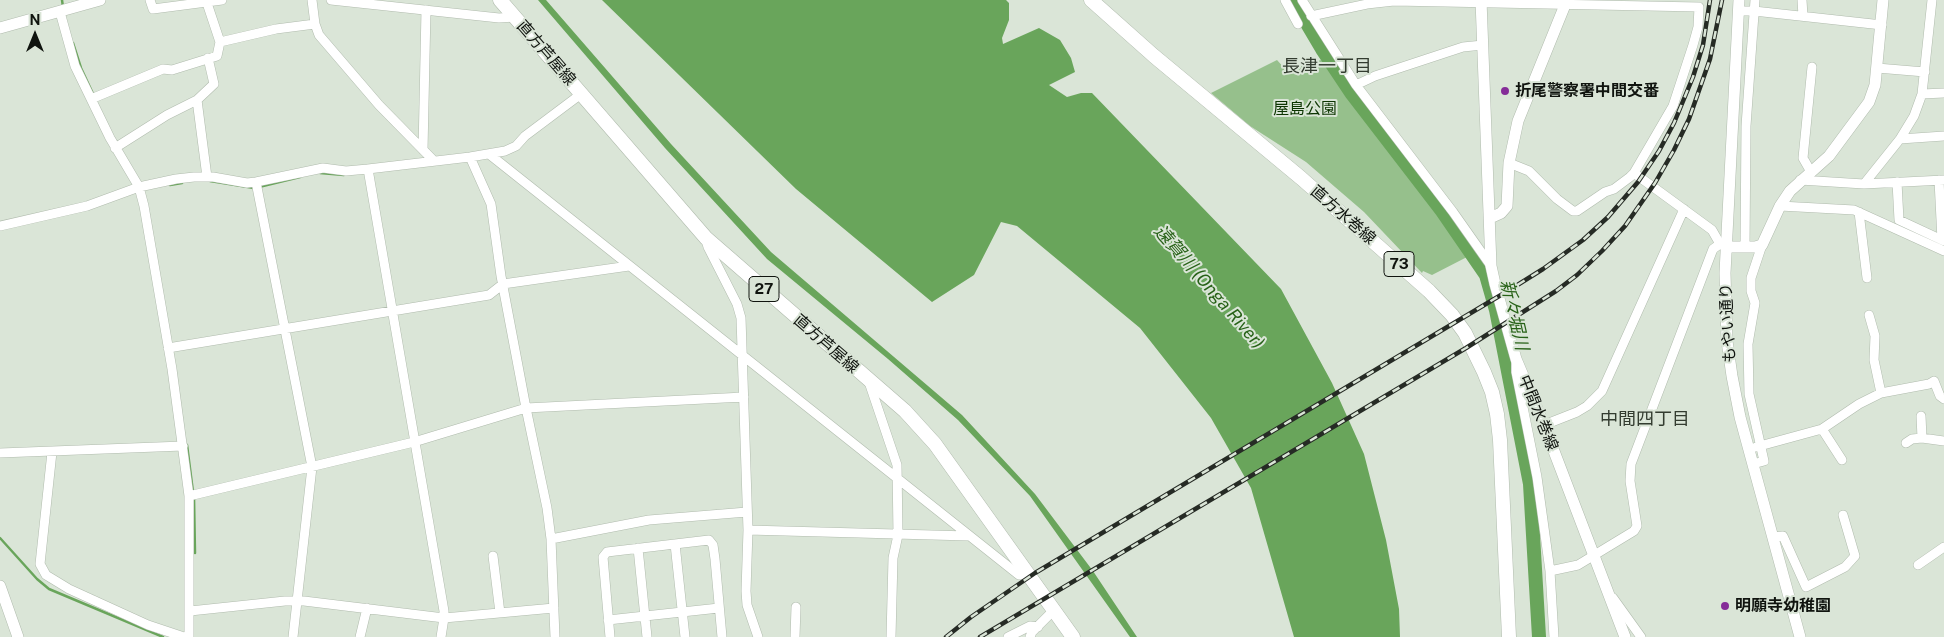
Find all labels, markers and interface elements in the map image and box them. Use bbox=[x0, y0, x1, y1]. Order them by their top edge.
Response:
north arrow bbox=[10, 10, 60, 60]
text: N bbox=[30, 12, 40, 28]
street label: 直方芦屋線 bbox=[513, 17, 579, 89]
district label: 長津一丁目 bbox=[1282, 55, 1372, 77]
place label: 折尾警察署中間交番 bbox=[1515, 81, 1659, 101]
marker: 折尾警察署中間交番 bbox=[1499, 85, 1511, 97]
park label: 屋島公園 bbox=[1273, 99, 1337, 119]
street label: 直方水巻線 bbox=[1307, 182, 1379, 248]
water label: 遠賀川 (Onga River) bbox=[1149, 221, 1269, 353]
road number: 73 bbox=[1384, 252, 1414, 276]
road number: 27 bbox=[749, 276, 779, 302]
water label: 新々堀川 bbox=[1495, 277, 1533, 353]
street label: もやい通り bbox=[1716, 283, 1740, 363]
street label: 直方芦屋線 bbox=[790, 311, 862, 377]
street label: 中間水巻線 bbox=[1514, 372, 1562, 454]
district label: 中間四丁目 bbox=[1600, 408, 1690, 430]
place label: 明願寺幼稚園 bbox=[1735, 596, 1831, 616]
marker: 明願寺幼稚園 bbox=[1719, 600, 1731, 612]

